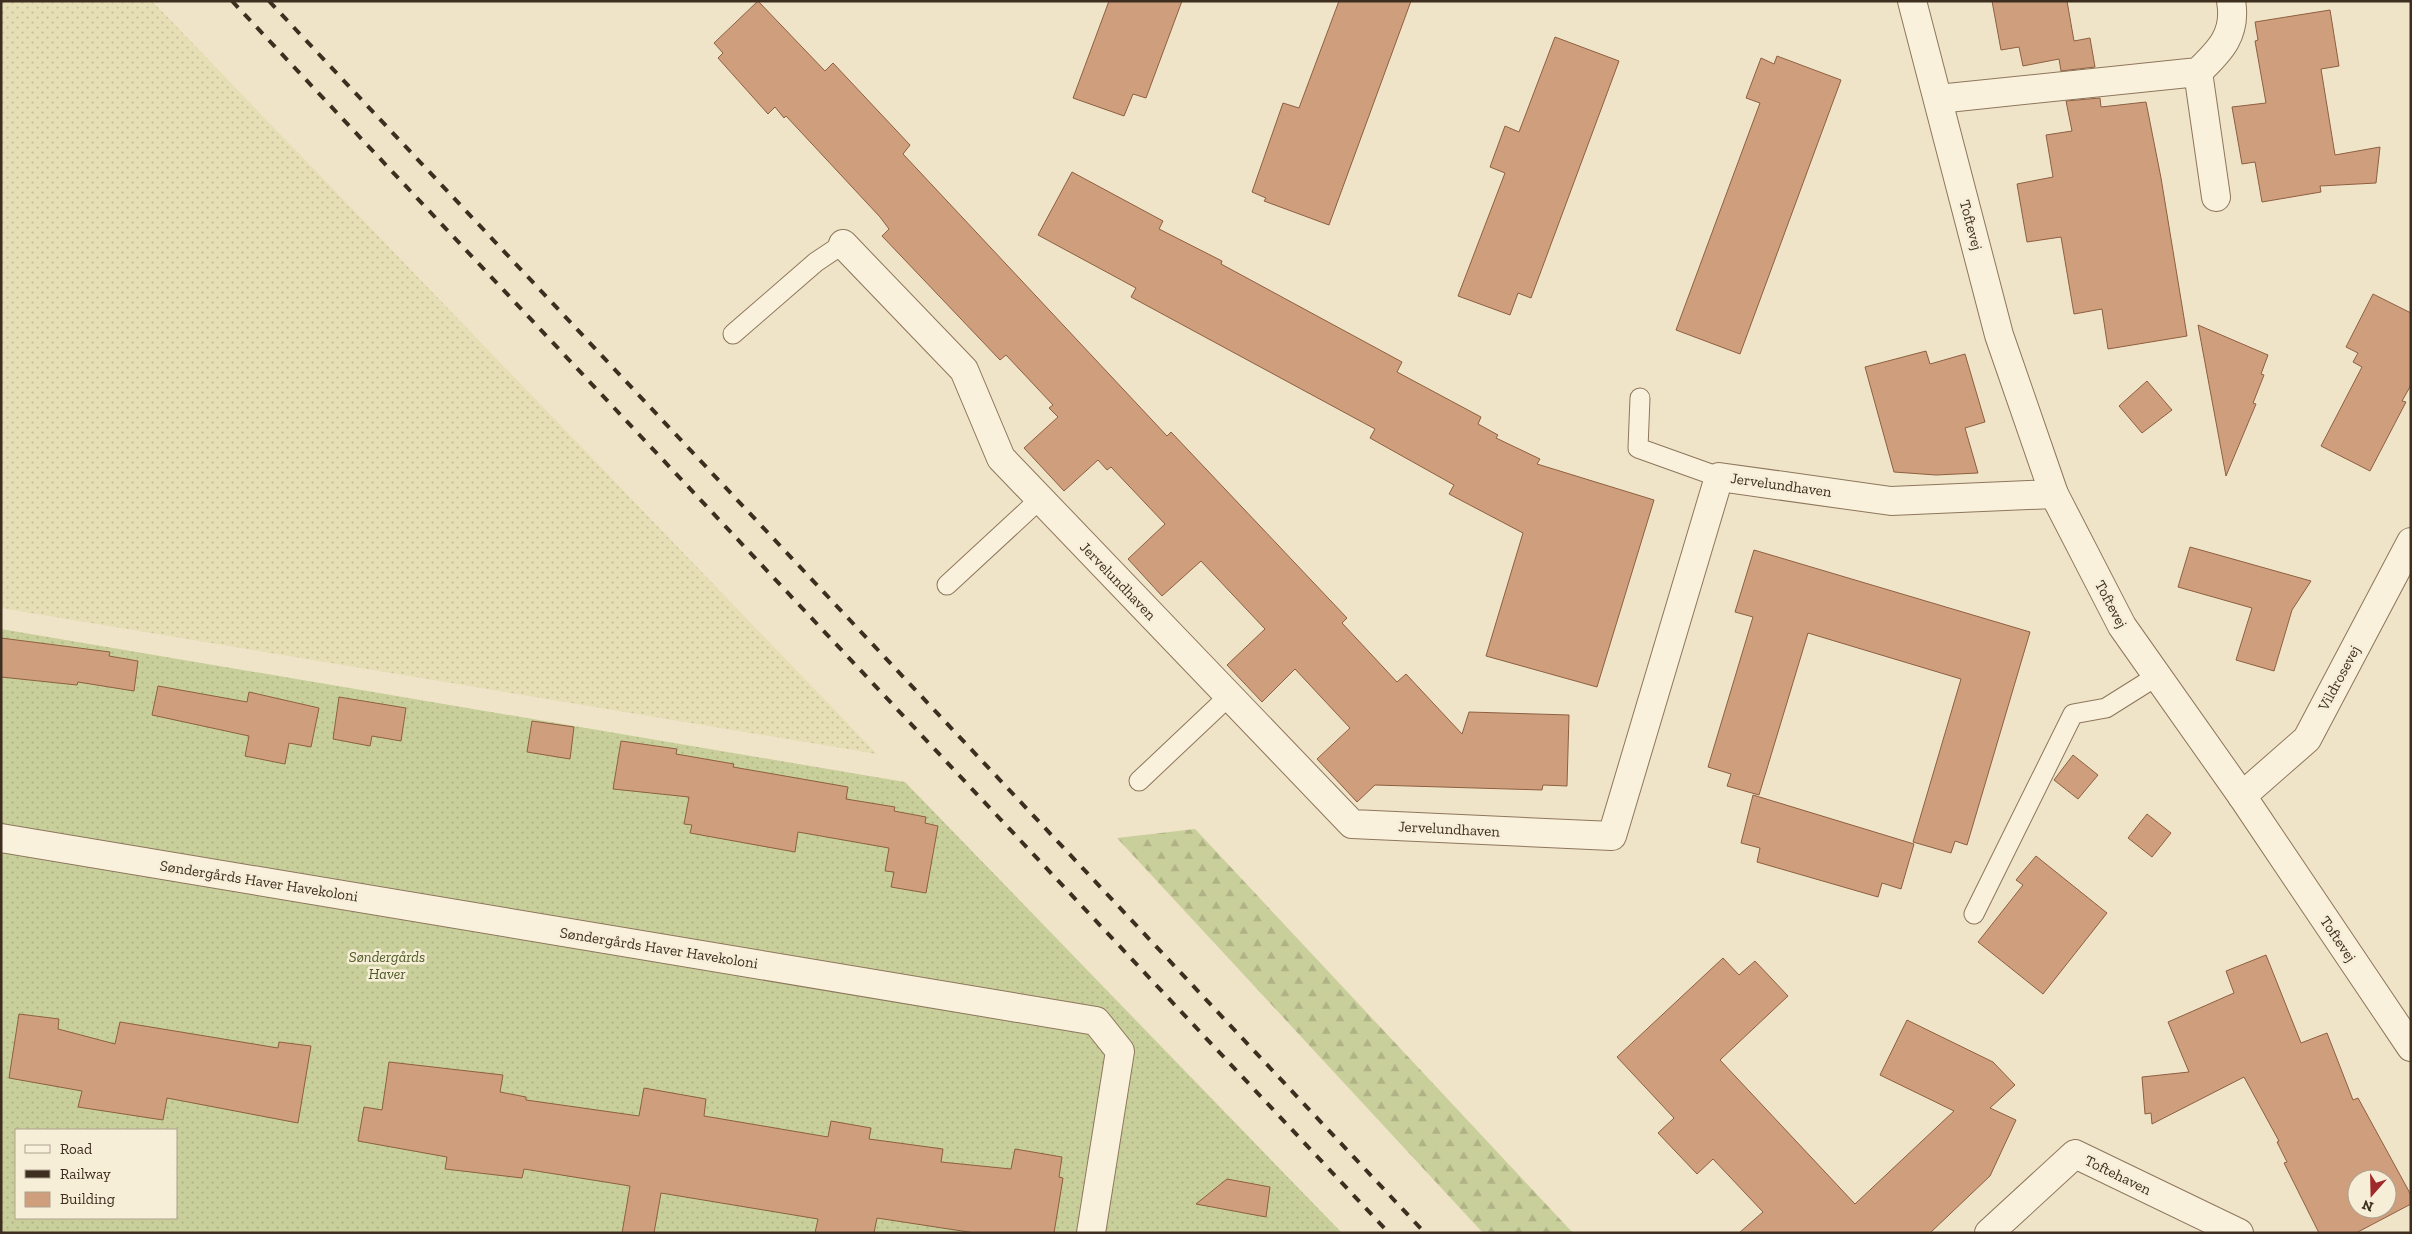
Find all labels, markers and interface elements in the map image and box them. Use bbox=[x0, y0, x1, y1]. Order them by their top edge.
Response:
street label: Toftevej bbox=[1956, 198, 1986, 252]
street label: Jervelundhaven bbox=[1729, 469, 1833, 501]
street label: Jervelundhaven bbox=[1076, 538, 1160, 624]
street label: Toftevej bbox=[2091, 577, 2131, 631]
street label: Vildrosevej bbox=[2314, 642, 2364, 715]
street label: Jervelundhaven bbox=[1398, 817, 1501, 841]
street label: Søndergårds Haver Havekoloni bbox=[159, 856, 359, 906]
street label: Toftevej bbox=[2316, 913, 2360, 965]
street label: Søndergårds Haver Havekoloni bbox=[559, 923, 759, 973]
park label: Søndergårds Haver bbox=[349, 948, 425, 983]
legend bbox=[15, 1129, 178, 1219]
text: Road bbox=[60, 1140, 93, 1158]
street label: Toftehaven bbox=[2082, 1151, 2155, 1199]
text: Railway bbox=[60, 1165, 111, 1183]
north arrow bbox=[2347, 1169, 2397, 1219]
text: Building bbox=[60, 1190, 115, 1208]
text: N bbox=[2359, 1196, 2376, 1216]

